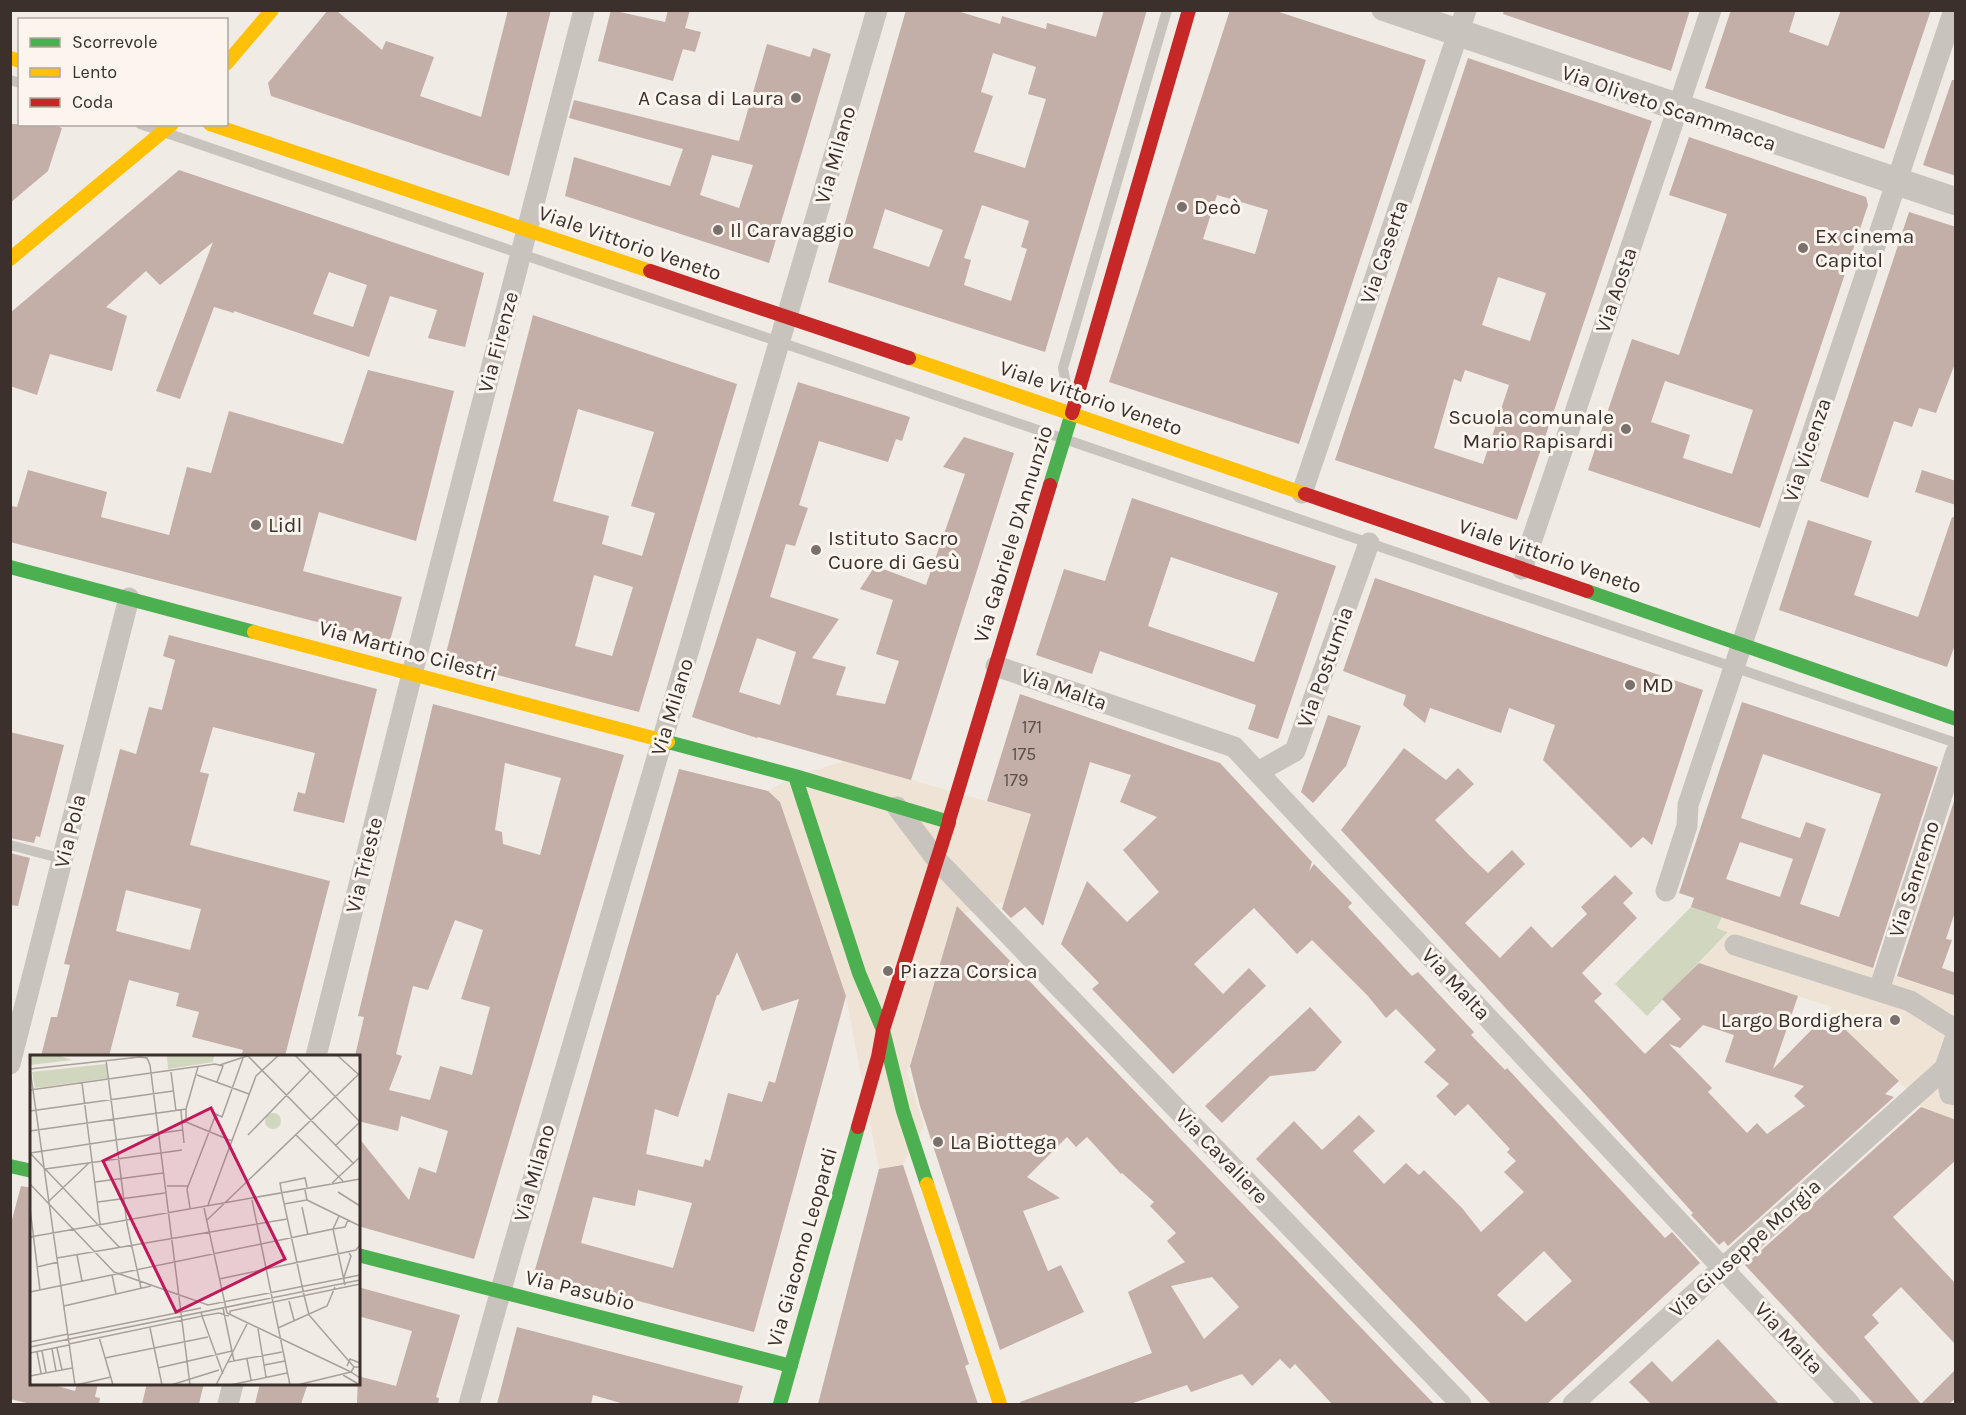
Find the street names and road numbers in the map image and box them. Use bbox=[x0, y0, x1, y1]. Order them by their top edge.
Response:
street label: Via Oliveto Scammacca bbox=[1559, 60, 1779, 156]
street label: Via Milano bbox=[810, 104, 860, 206]
street label: Via Caserta bbox=[1355, 197, 1413, 307]
street label: Viale Vittorio Veneto bbox=[535, 200, 725, 286]
street label: Via Aosta bbox=[1590, 244, 1642, 336]
street label: Via Firenze bbox=[473, 289, 523, 395]
street label: Viale Vittorio Veneto bbox=[996, 355, 1186, 441]
street label: Via Vicenza bbox=[1778, 395, 1836, 505]
street label: Via Gabriele D'Annunzio bbox=[969, 423, 1057, 645]
street label: Viale Vittorio Veneto bbox=[1455, 513, 1645, 599]
street label: Via Postumia bbox=[1292, 603, 1358, 731]
street label: Via Martino Cilestri bbox=[316, 616, 500, 686]
street label: Via Milano bbox=[646, 656, 698, 758]
street label: Via Malta bbox=[1018, 663, 1110, 715]
street label: Via Pola bbox=[49, 792, 91, 870]
street label: Via Trieste bbox=[341, 815, 387, 915]
street label: Via Sanremo bbox=[1884, 818, 1944, 940]
street label: Via Malta bbox=[1417, 943, 1495, 1025]
street label: Via Cavaliere bbox=[1171, 1104, 1273, 1208]
street label: Via Milano bbox=[509, 1122, 559, 1224]
street label: Via Giacomo Leopardi bbox=[762, 1144, 842, 1350]
street label: Via Giuseppe Morgia bbox=[1664, 1174, 1826, 1322]
street label: Via Pasubio bbox=[523, 1265, 637, 1315]
street label: Via Malta bbox=[1750, 1297, 1828, 1379]

